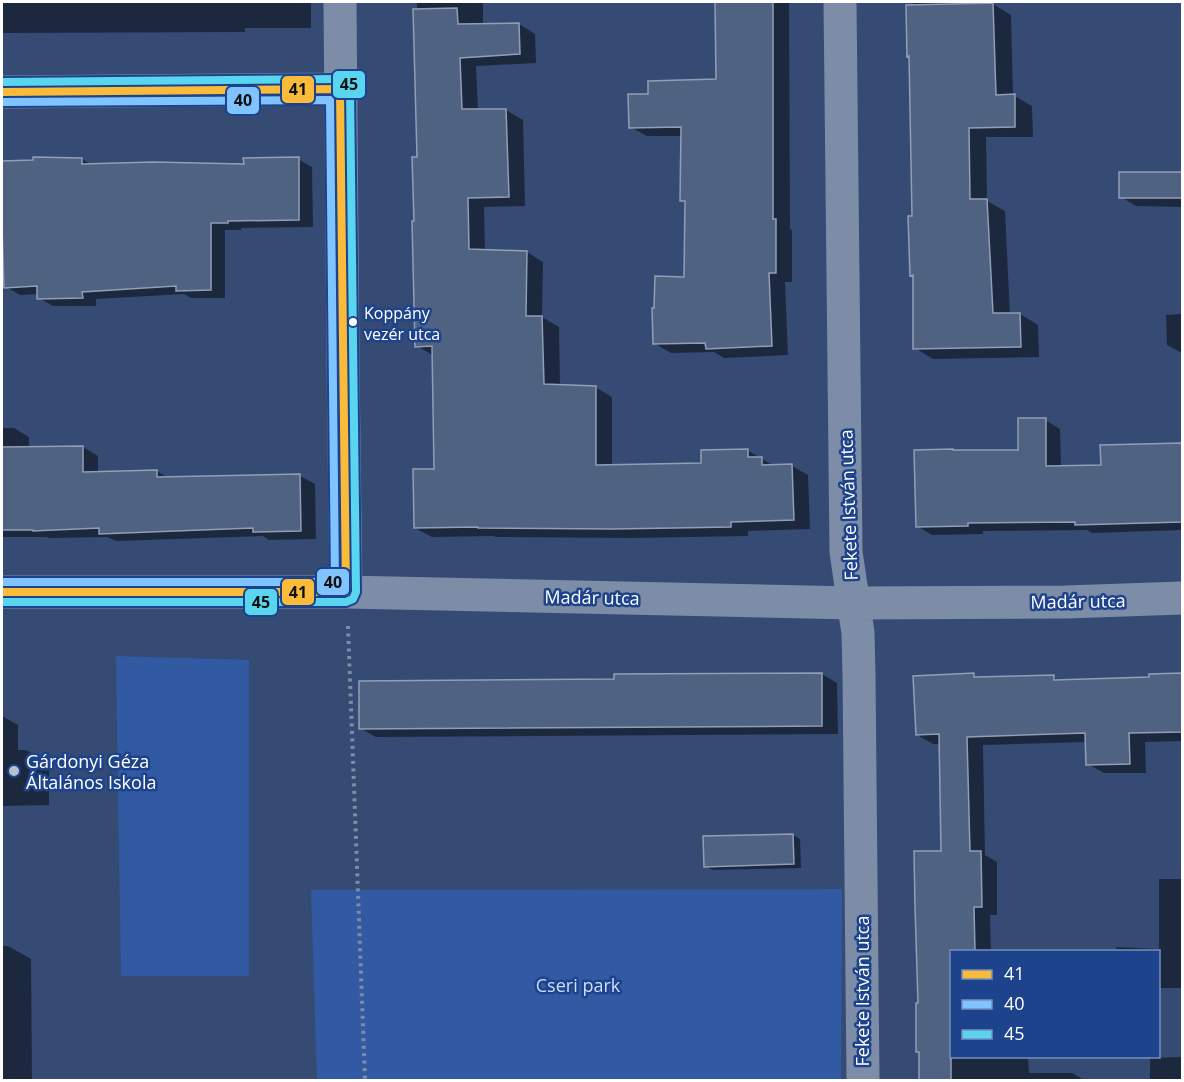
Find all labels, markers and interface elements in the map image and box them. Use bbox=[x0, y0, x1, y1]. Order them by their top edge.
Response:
line badge: 45 bbox=[332, 70, 366, 99]
text: 45 bbox=[340, 73, 358, 95]
line badge: 41 bbox=[281, 75, 315, 104]
text: 41 bbox=[289, 78, 307, 100]
line badge: 40 bbox=[226, 86, 260, 115]
text: 40 bbox=[234, 89, 252, 111]
place label: Koppány vezér utca bbox=[364, 302, 440, 345]
marker: Koppány vezér utca bbox=[347, 316, 359, 328]
street label: Fekete István utca bbox=[833, 429, 863, 581]
line badge: 40 bbox=[316, 568, 350, 596]
text: 40 bbox=[324, 571, 342, 593]
line badge: 41 bbox=[281, 578, 315, 606]
text: 41 bbox=[289, 581, 307, 603]
street label: Madár utca bbox=[544, 584, 640, 610]
line badge: 45 bbox=[244, 588, 278, 616]
street label: Madár utca bbox=[1030, 588, 1126, 614]
text: 45 bbox=[252, 591, 270, 613]
place label: Gárdonyi Géza Általános Iskola bbox=[26, 749, 156, 794]
marker: Gárdonyi Géza Általános Iskola bbox=[7, 764, 21, 778]
street label: Fekete István utca bbox=[850, 916, 874, 1066]
legend bbox=[950, 950, 1160, 1058]
text: 41 bbox=[1004, 961, 1025, 985]
park label: Cseri park bbox=[536, 973, 621, 997]
text: 40 bbox=[1004, 991, 1025, 1015]
text: 45 bbox=[1004, 1021, 1025, 1045]

